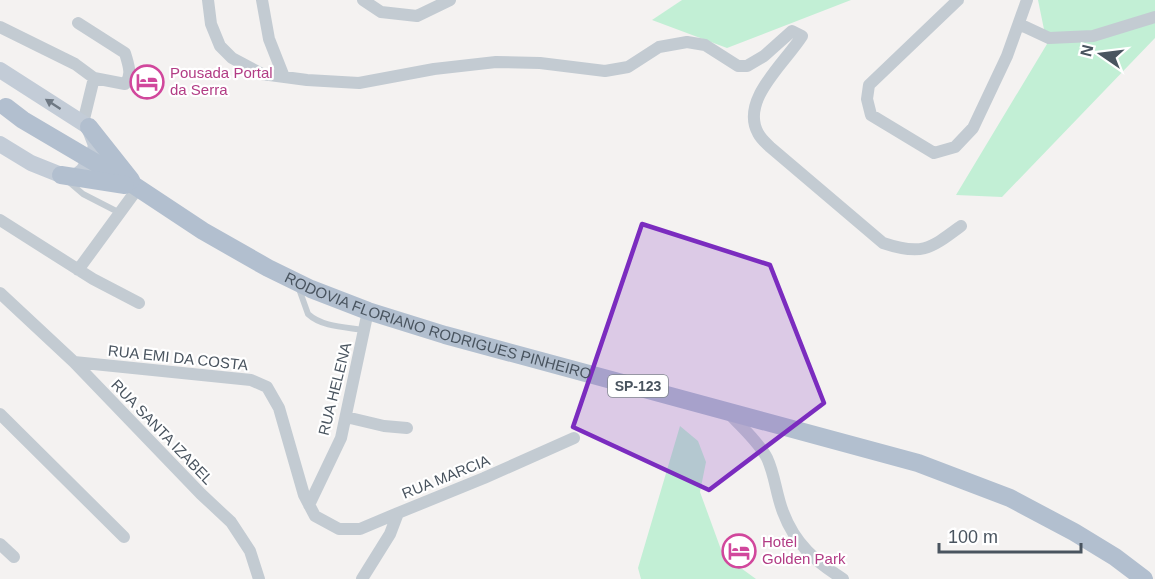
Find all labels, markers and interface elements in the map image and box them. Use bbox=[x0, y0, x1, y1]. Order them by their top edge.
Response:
north arrow bbox=[1071, 24, 1131, 84]
text: N bbox=[1077, 43, 1097, 58]
hotel icon: Pousada Portal da Serra bbox=[129, 64, 165, 100]
place label: Pousada Portal da Serra bbox=[170, 64, 273, 98]
one-way arrow bbox=[45, 99, 61, 110]
street label: RODOVIA FLORIANO RODRIGUES PINHEIRO bbox=[282, 269, 593, 382]
street label: RUA HELENA bbox=[315, 341, 354, 437]
street label: RUA EMI DA COSTA bbox=[107, 342, 249, 373]
road number: SP-123 bbox=[608, 375, 668, 397]
street label: RUA SANTA IZABEL bbox=[108, 376, 217, 488]
street label: RUA MARCIA bbox=[399, 451, 492, 502]
scale bar bbox=[939, 516, 1082, 554]
text: 100 m bbox=[948, 527, 998, 547]
hotel icon: Hotel Golden Park bbox=[721, 533, 757, 569]
place label: Hotel Golden Park bbox=[762, 533, 846, 567]

